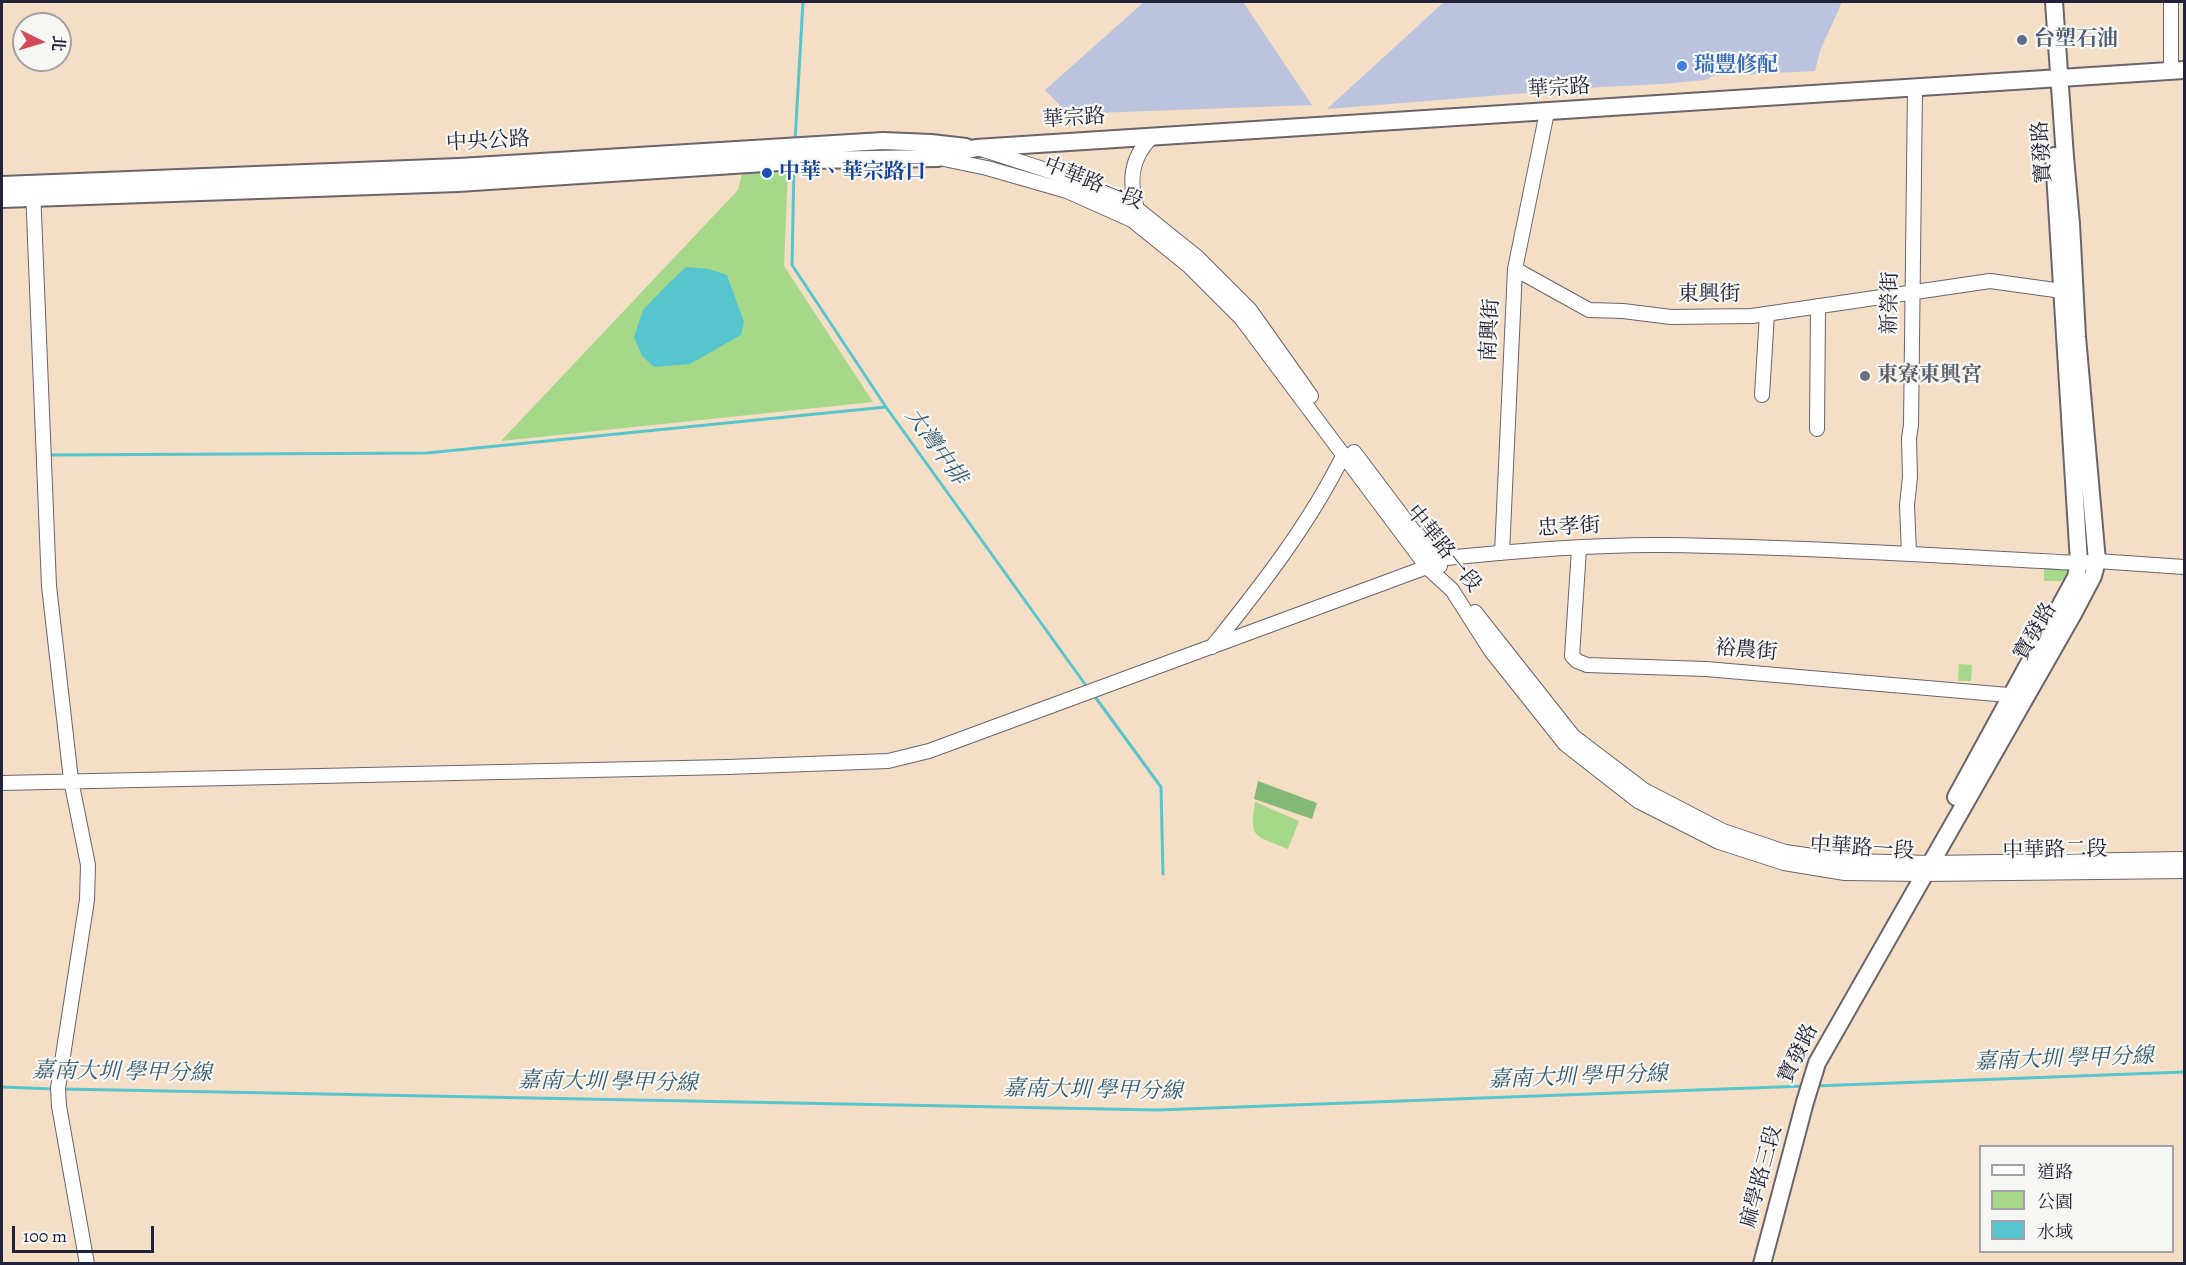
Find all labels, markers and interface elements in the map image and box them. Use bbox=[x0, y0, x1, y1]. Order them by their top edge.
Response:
north arrow bbox=[12, 12, 72, 72]
place label: 台塑石油 bbox=[2034, 27, 2118, 53]
marker: 台塑石油 bbox=[2015, 33, 2029, 47]
text: 北 bbox=[46, 34, 70, 52]
place label: 瑞豐修配 bbox=[1694, 53, 1778, 79]
marker: 瑞豐修配 bbox=[1675, 59, 1689, 73]
street label: 華宗路 bbox=[1527, 74, 1591, 104]
street label: 華宗路 bbox=[1042, 104, 1106, 134]
street label: 寶發路 bbox=[2028, 120, 2058, 184]
street label: 中央公路 bbox=[445, 127, 531, 157]
street label: 中華路一段 bbox=[1040, 153, 1146, 215]
place label: 中華、華宗路口 bbox=[779, 160, 926, 186]
marker: 中華、華宗路口 bbox=[760, 166, 774, 180]
street label: 新榮街 bbox=[1878, 271, 1904, 335]
street label: 東興街 bbox=[1678, 282, 1740, 308]
street label: 南興街 bbox=[1477, 298, 1505, 362]
place label: 東寮東興宮 bbox=[1877, 363, 1982, 389]
marker: 東寮東興宮 bbox=[1858, 369, 1872, 383]
water label: 大灣中排 bbox=[898, 404, 972, 490]
street label: 中華路一段 bbox=[1400, 500, 1486, 598]
street label: 忠孝街 bbox=[1537, 514, 1601, 542]
street label: 寶發路 bbox=[2009, 598, 2063, 666]
street label: 裕農街 bbox=[1714, 636, 1778, 666]
street label: 中華路一段 bbox=[1809, 833, 1915, 865]
street label: 中華路二段 bbox=[2002, 837, 2108, 865]
street label: 寶發路 bbox=[1774, 1020, 1824, 1088]
water label: 嘉南大圳 學甲分線 bbox=[1974, 1044, 2154, 1076]
water label: 嘉南大圳 學甲分線 bbox=[32, 1058, 212, 1088]
water label: 嘉南大圳 學甲分線 bbox=[1488, 1062, 1668, 1094]
water label: 嘉南大圳 學甲分線 bbox=[518, 1068, 698, 1098]
water label: 嘉南大圳 學甲分線 bbox=[1003, 1076, 1183, 1106]
street label: 麻學路三段 bbox=[1736, 1123, 1788, 1231]
legend bbox=[1979, 1145, 2174, 1253]
text: 道路 bbox=[2037, 1160, 2073, 1184]
text: 公園 bbox=[2037, 1190, 2073, 1214]
scale bar bbox=[15, 1214, 158, 1252]
text: 水域 bbox=[2037, 1220, 2073, 1244]
text: 100 m bbox=[23, 1224, 67, 1248]

